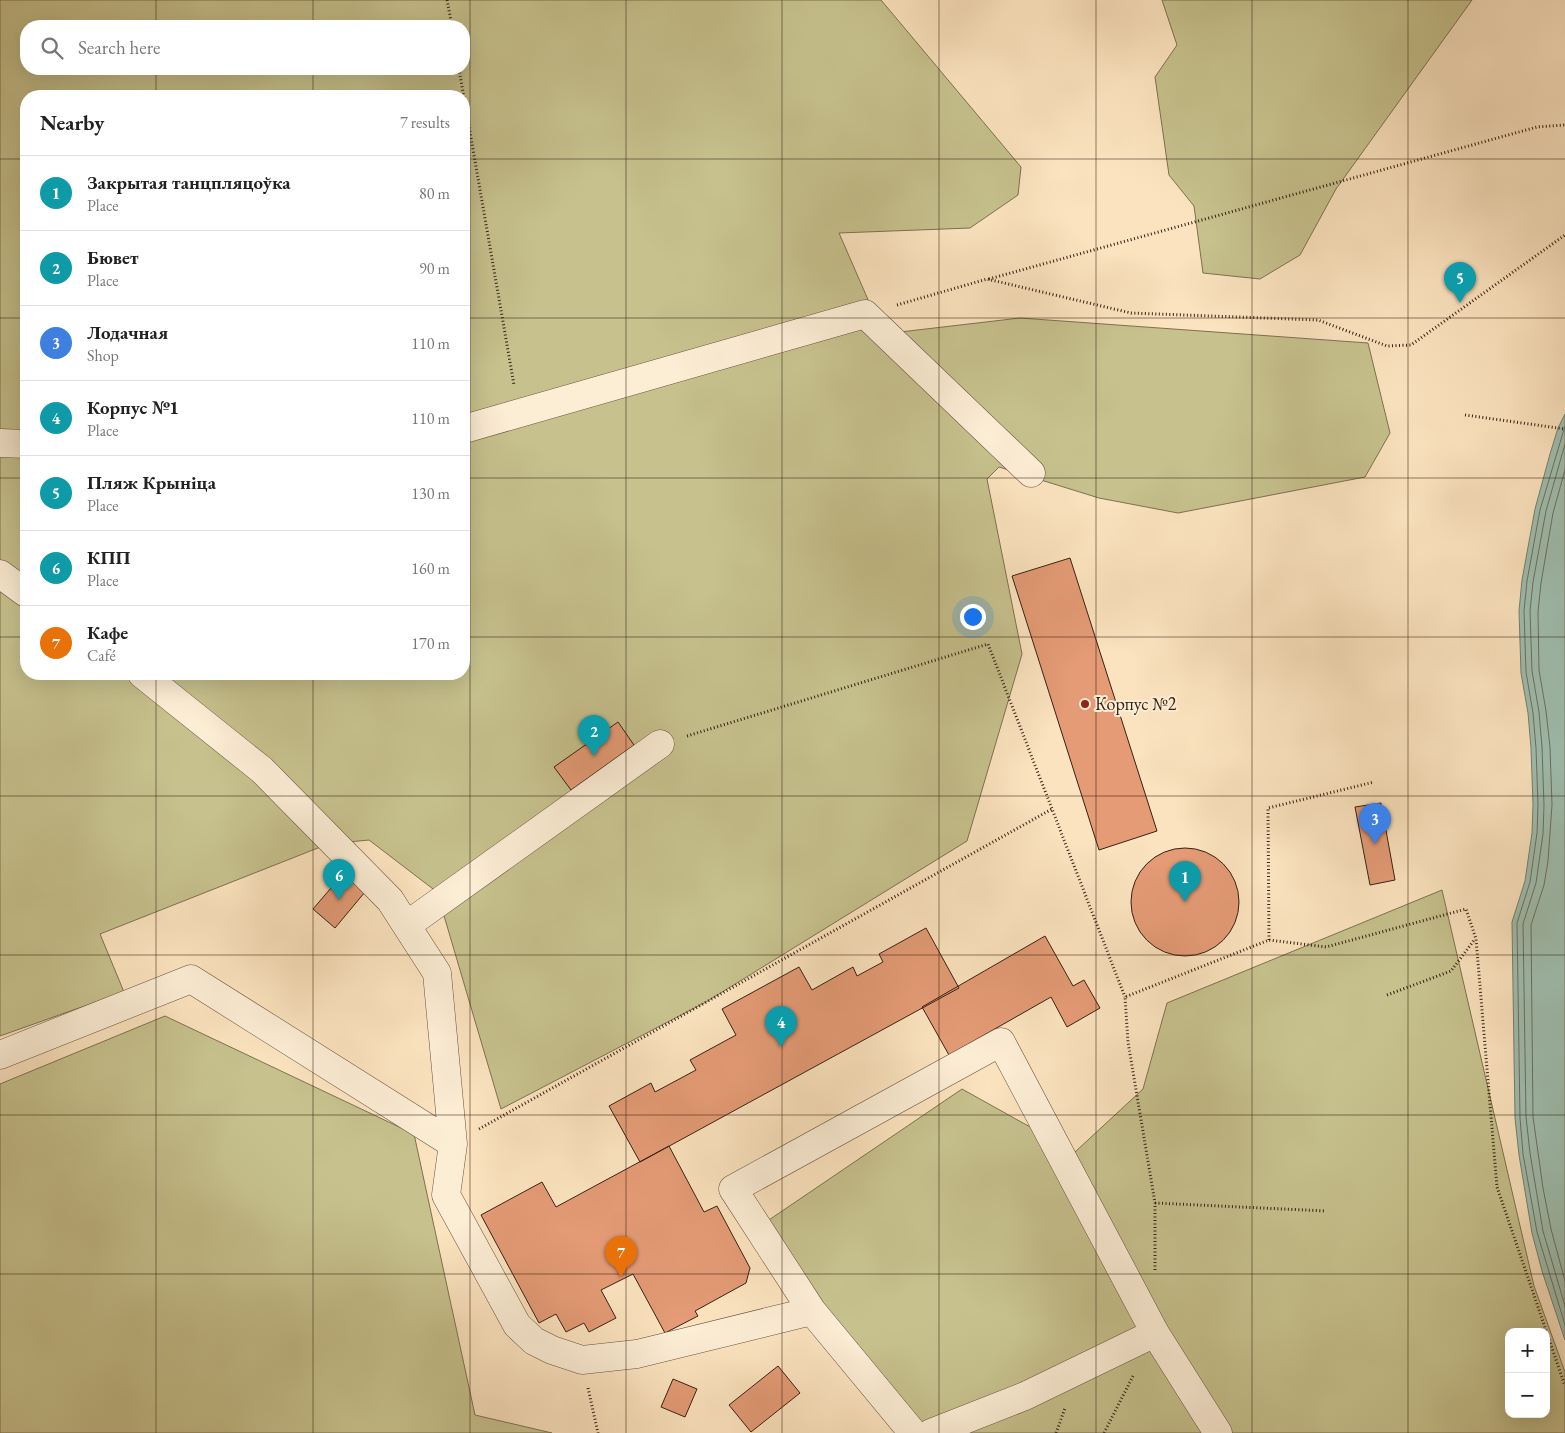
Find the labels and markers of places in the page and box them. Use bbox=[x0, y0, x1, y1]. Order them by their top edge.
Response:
pin: 5 bbox=[1444, 262, 1476, 303]
place label: Корпус №2 bbox=[1095, 692, 1177, 715]
marker: Корпус №2 bbox=[1079, 698, 1091, 710]
pin: 2 bbox=[578, 715, 610, 756]
pin: 3 bbox=[1359, 803, 1391, 844]
pin: 6 bbox=[323, 859, 355, 900]
pin: 1 bbox=[1169, 861, 1201, 902]
pin: 4 bbox=[765, 1006, 797, 1047]
pin: 7 bbox=[605, 1236, 637, 1277]

